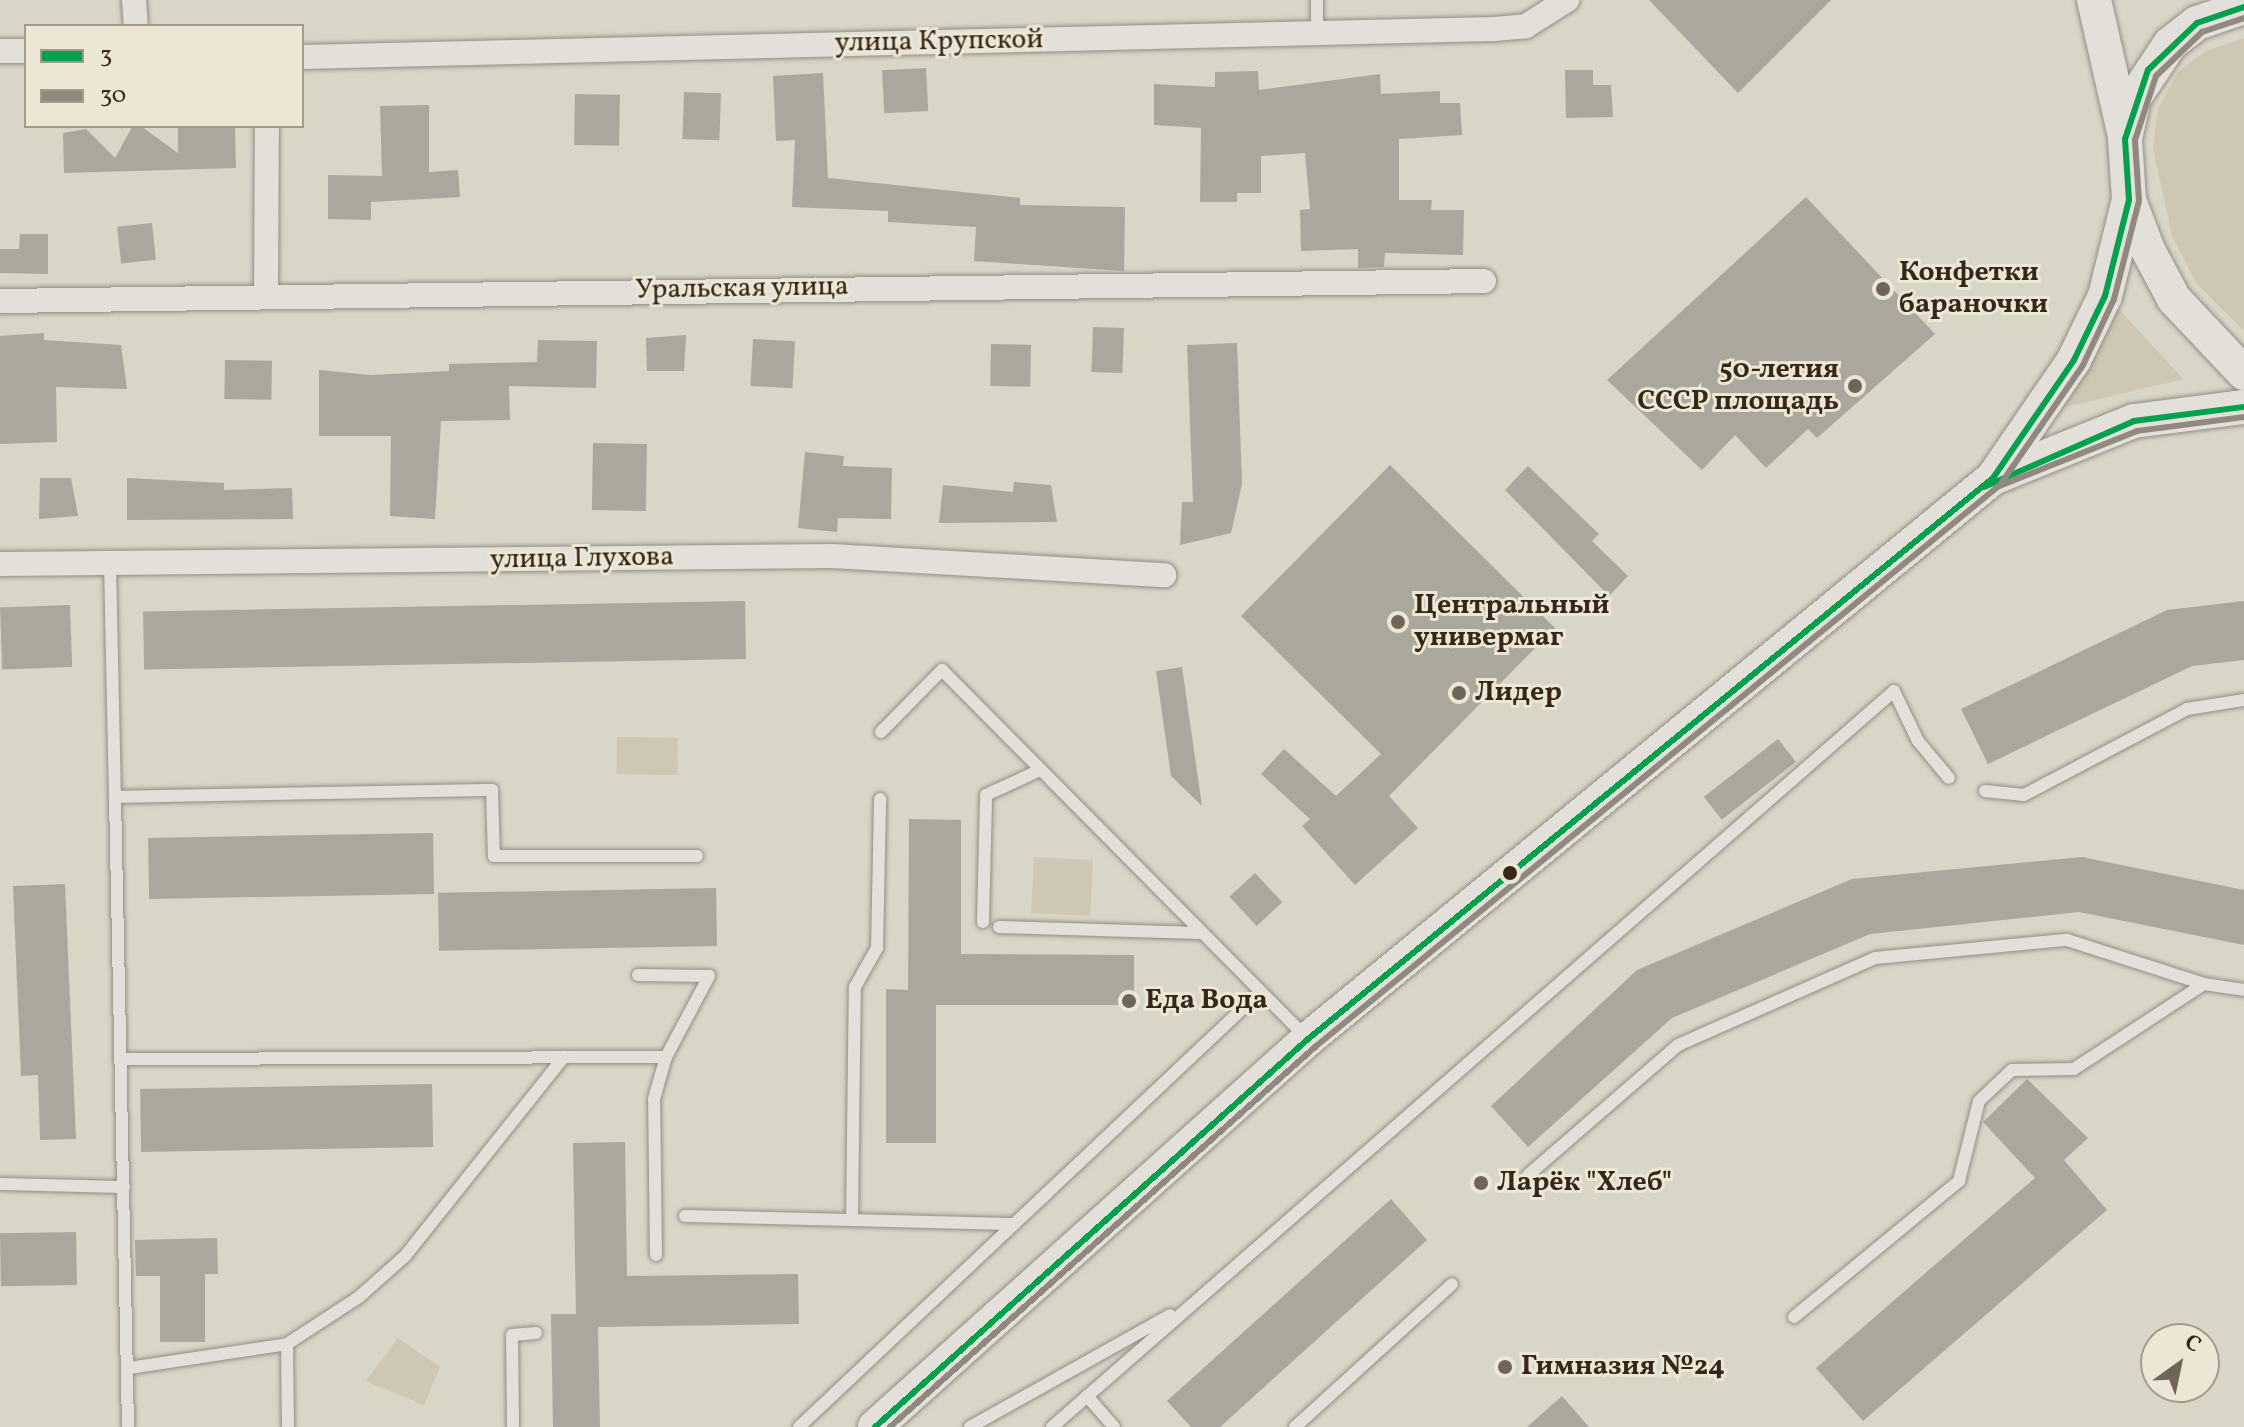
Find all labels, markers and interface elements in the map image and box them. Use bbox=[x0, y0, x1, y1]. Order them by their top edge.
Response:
street label: улица Крупской bbox=[834, 23, 1044, 61]
legend bbox=[24, 24, 304, 128]
text: 3 bbox=[100, 39, 112, 73]
text: 30 bbox=[100, 79, 126, 113]
place label: Конфетки бараночки bbox=[1899, 256, 2048, 322]
street label: Уральская улица bbox=[634, 270, 850, 308]
marker: Конфетки бараночки bbox=[1874, 280, 1892, 298]
place label: 50-летия СССР площадь bbox=[1637, 353, 1839, 419]
marker: 50-летия СССР площадь bbox=[1846, 377, 1864, 395]
street label: улица Глухова bbox=[490, 541, 674, 577]
place label: Центральный универмаг bbox=[1414, 589, 1609, 655]
marker: Центральный универмаг bbox=[1389, 613, 1407, 631]
place label: Лидер bbox=[1475, 676, 1562, 710]
marker: Лидер bbox=[1450, 684, 1468, 702]
unlabelled marker bbox=[1502, 865, 1518, 881]
place label: Еда Вода bbox=[1145, 984, 1268, 1018]
marker: Еда Вода bbox=[1120, 992, 1138, 1010]
place label: Ларёк "Хлеб" bbox=[1497, 1166, 1672, 1200]
marker: Ларёк "Хлеб" bbox=[1472, 1174, 1490, 1192]
north arrow bbox=[2140, 1323, 2220, 1403]
text: С bbox=[2178, 1327, 2207, 1361]
place label: Гимназия №24 bbox=[1521, 1350, 1725, 1384]
marker: Гимназия №24 bbox=[1496, 1358, 1514, 1376]

